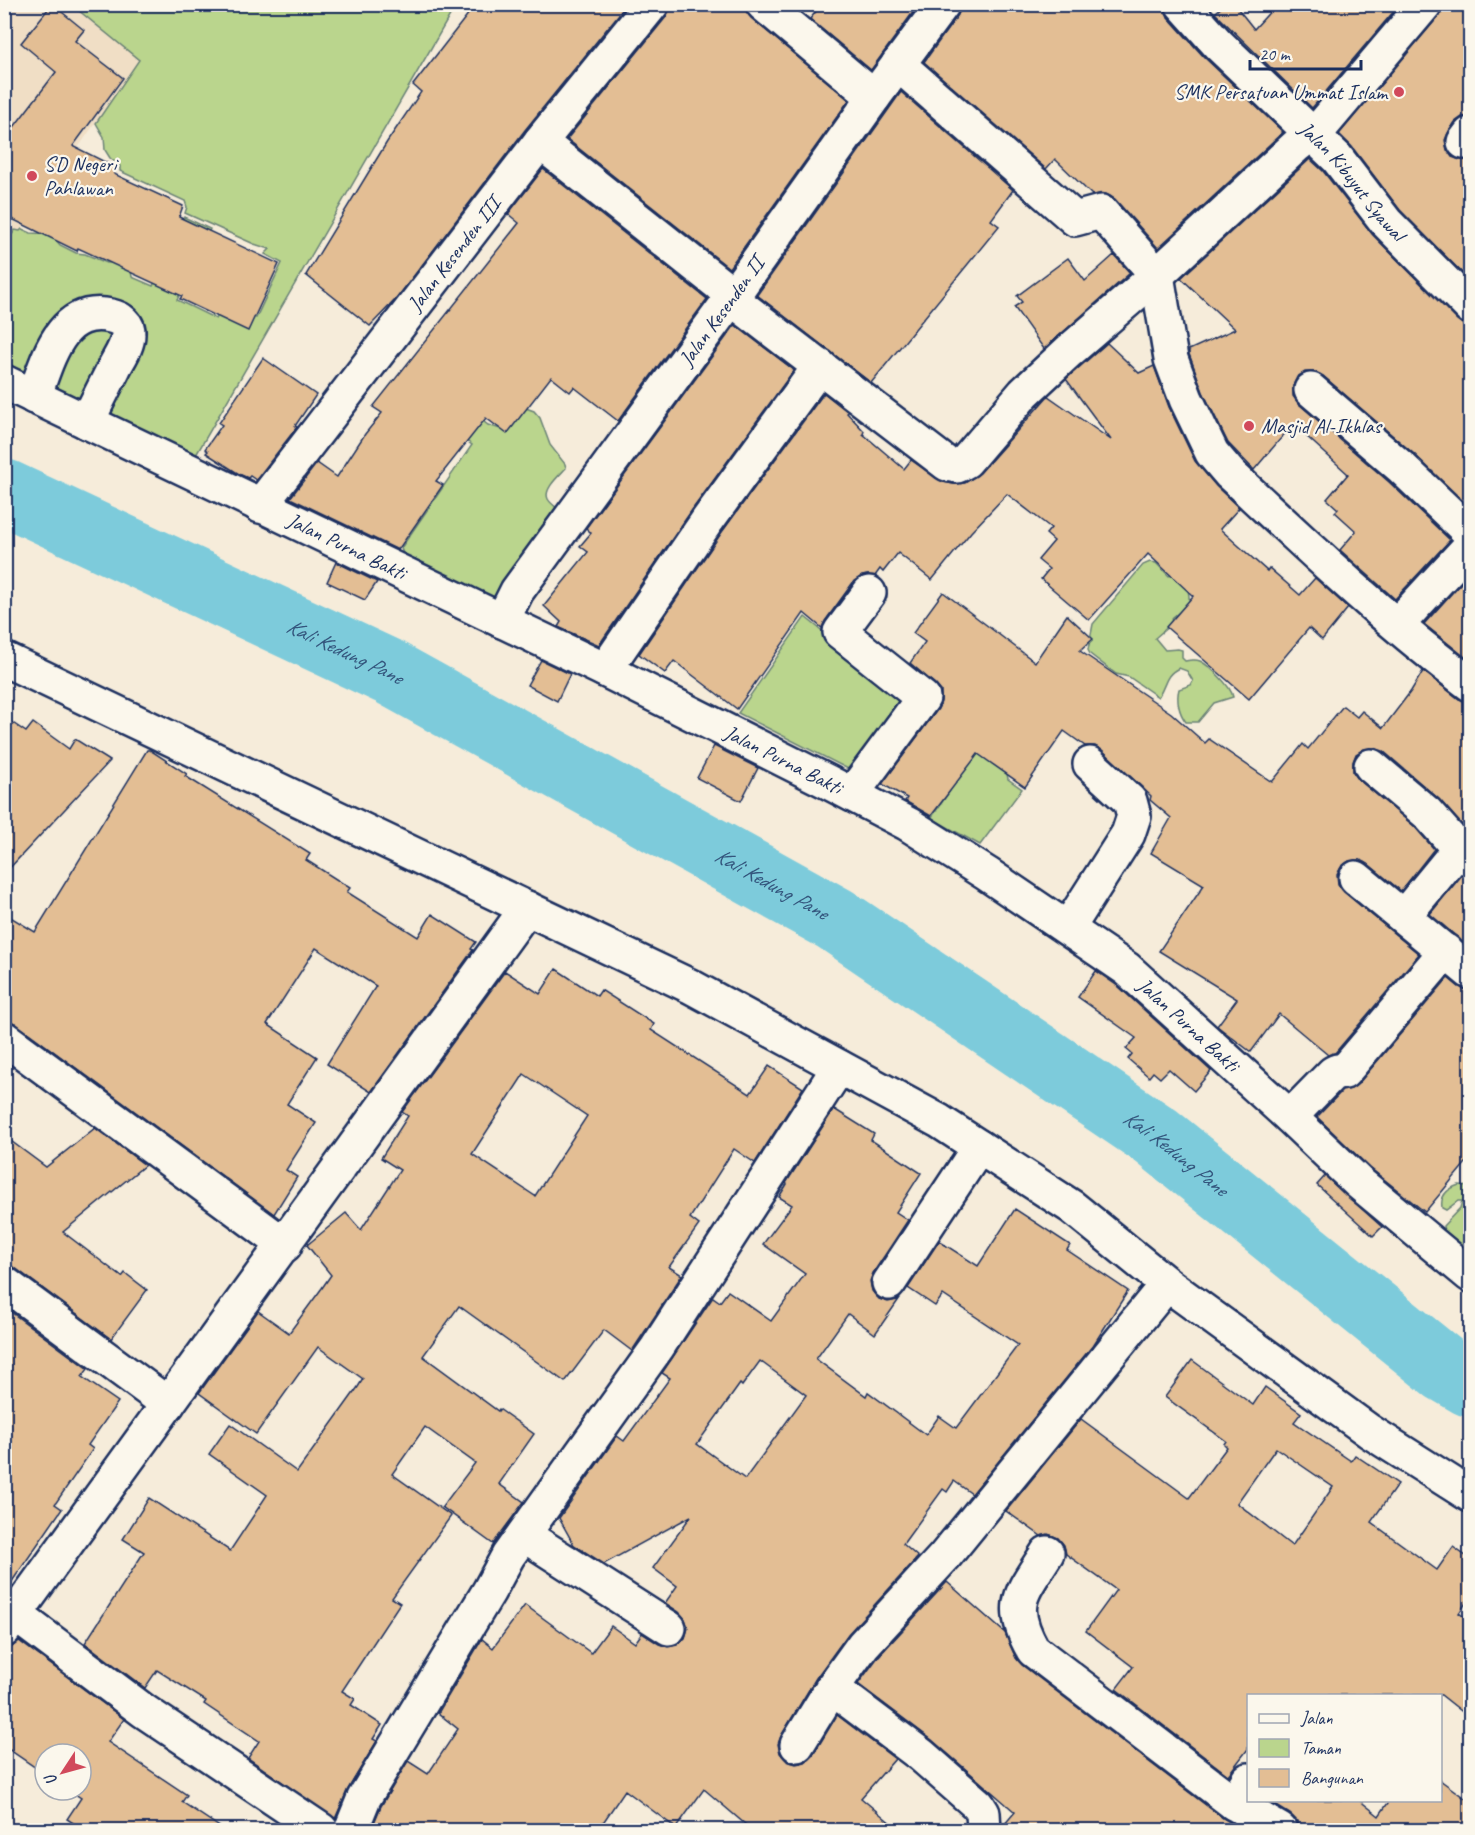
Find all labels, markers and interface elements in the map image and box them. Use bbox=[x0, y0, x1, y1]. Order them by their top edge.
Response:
scale bar bbox=[1250, 33, 1361, 71]
text: 20 m bbox=[1259, 43, 1292, 65]
place label: SMK Persatuan Ummat Islam bbox=[1174, 79, 1389, 105]
marker: SMK Persatuan Ummat Islam bbox=[1392, 85, 1406, 99]
street label: Jalan Kibuyut Syawal bbox=[1293, 115, 1413, 249]
place label: SD Negeri Pahlawan bbox=[44, 151, 119, 201]
marker: SD Negeri Pahlawan bbox=[25, 169, 39, 183]
street label: Jalan Kesenden III bbox=[401, 188, 509, 317]
street label: Jalan Kesenden II bbox=[672, 248, 772, 372]
place label: Masjid Al-Ikhlas bbox=[1261, 413, 1383, 439]
marker: Masjid Al-Ikhlas bbox=[1242, 419, 1256, 433]
street label: Jalan Purna Bakti bbox=[282, 506, 413, 587]
water label: Kali Kedung Pane bbox=[282, 612, 410, 692]
street label: Jalan Purna Bakti bbox=[719, 719, 849, 801]
water label: Kali Kedung Pane bbox=[710, 841, 835, 928]
street label: Jalan Purna Bakti bbox=[1132, 971, 1247, 1080]
water label: Kali Kedung Pane bbox=[1118, 1104, 1236, 1204]
legend bbox=[1247, 1694, 1442, 1802]
text: Jalan bbox=[1300, 1707, 1333, 1729]
text: Taman bbox=[1301, 1737, 1342, 1759]
north arrow bbox=[33, 1742, 93, 1802]
text: Bangunan bbox=[1301, 1767, 1364, 1789]
text: U bbox=[39, 1769, 62, 1789]

